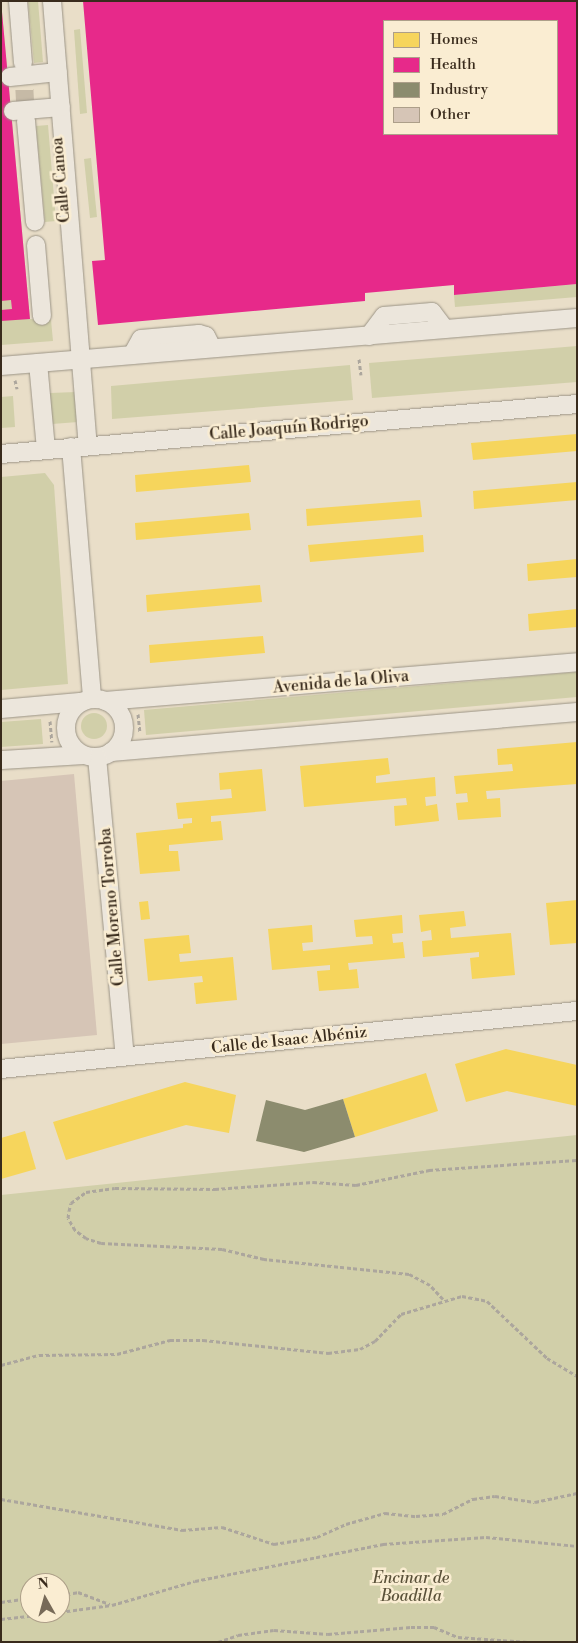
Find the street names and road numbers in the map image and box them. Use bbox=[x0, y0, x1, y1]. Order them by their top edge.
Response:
street label: Calle Canoa bbox=[48, 137, 74, 223]
street label: Calle Joaquín Rodrigo bbox=[209, 411, 369, 445]
street label: Avenida de la Oliva bbox=[272, 666, 410, 698]
street label: Calle Moreno Torroba bbox=[96, 827, 128, 987]
street label: Calle de Isaac Albéniz bbox=[210, 1022, 368, 1058]

